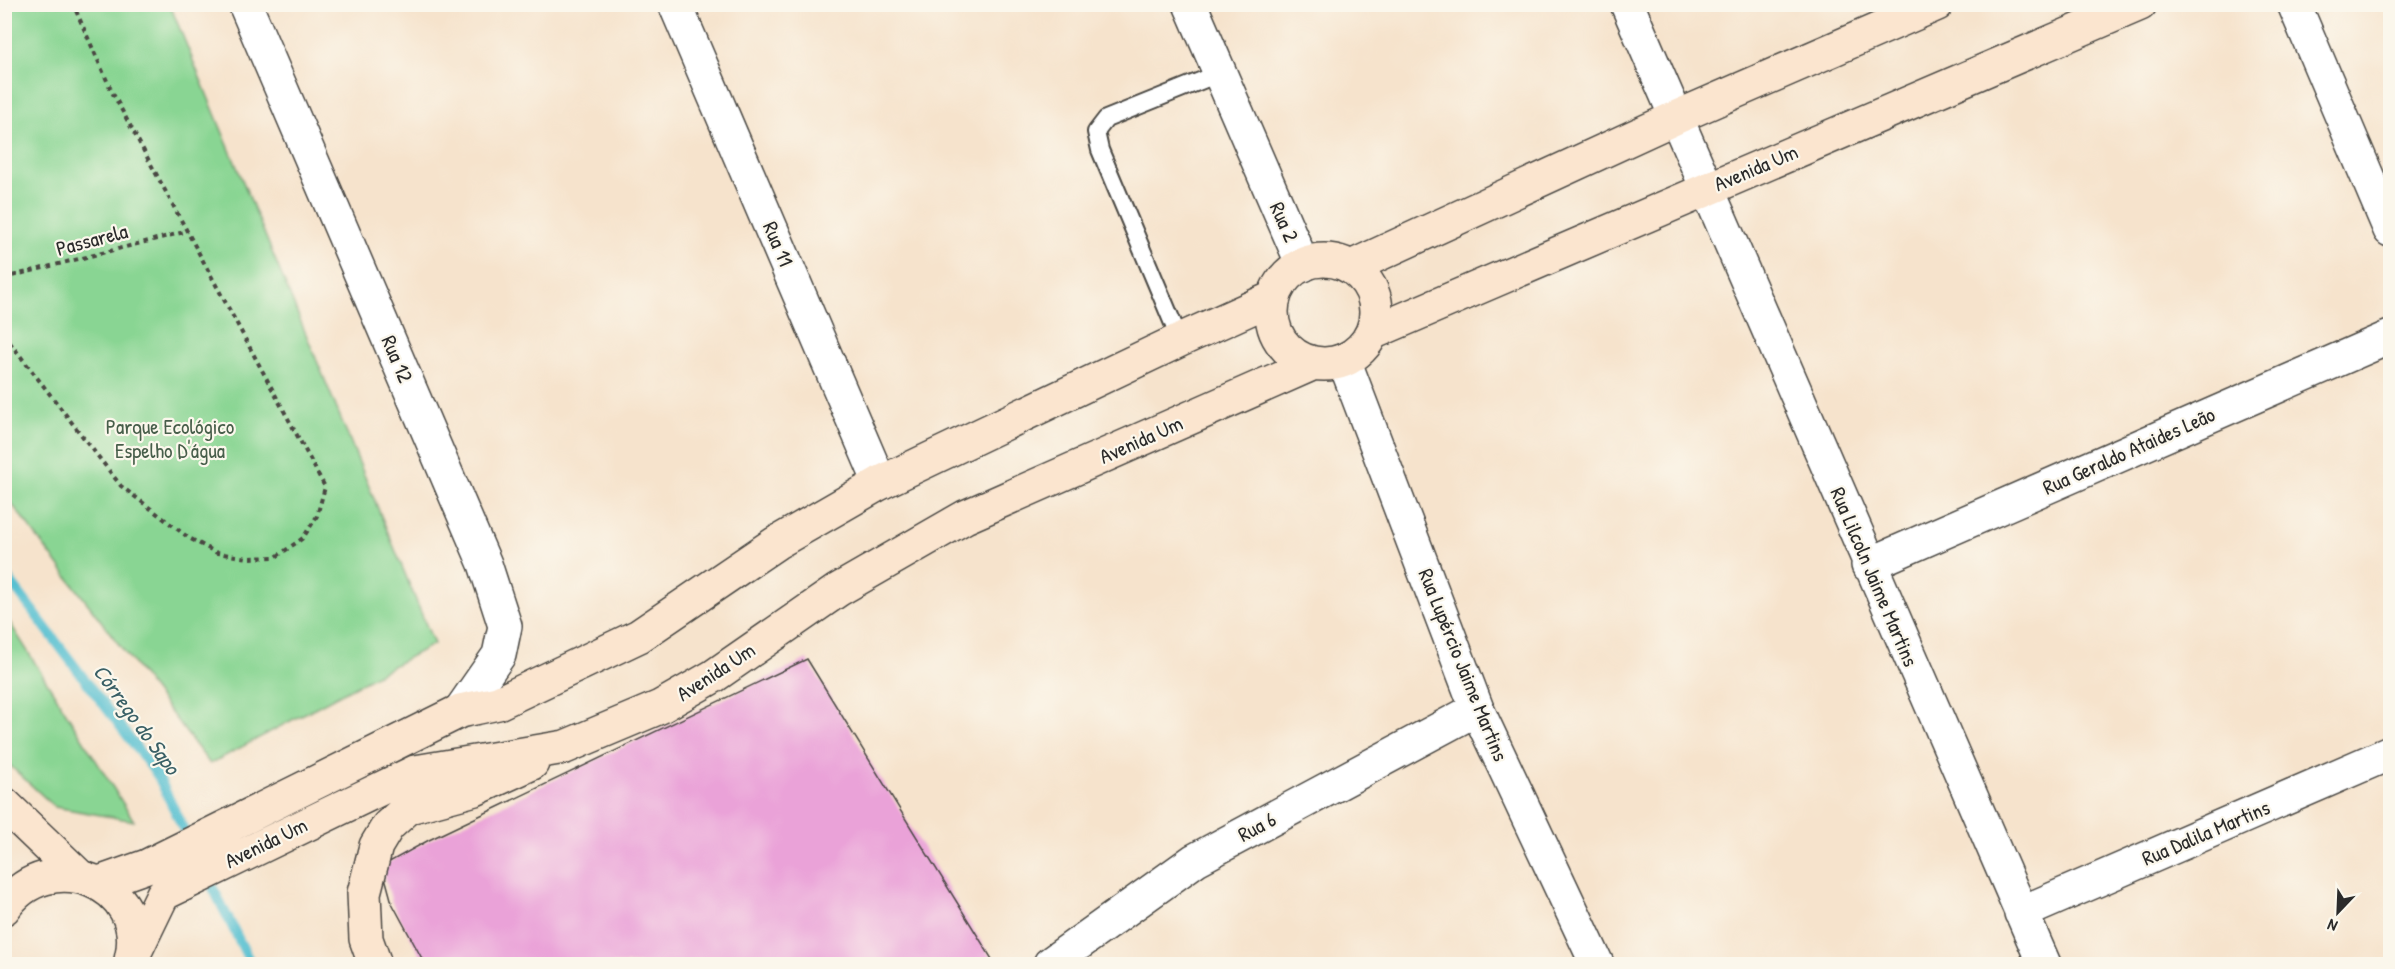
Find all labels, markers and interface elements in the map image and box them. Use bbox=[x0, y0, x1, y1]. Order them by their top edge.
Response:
street label: Avenida Um bbox=[1710, 137, 1802, 198]
street label: Rua 2 bbox=[1263, 197, 1306, 246]
street label: Passarela bbox=[53, 216, 131, 263]
street label: Rua 11 bbox=[756, 217, 801, 271]
street label: Rua 12 bbox=[375, 331, 420, 387]
street label: Rua Geraldo Ataides Leão bbox=[2038, 400, 2219, 502]
street label: Avenida Um bbox=[1095, 408, 1187, 471]
park label: Parque Ecológico Espelho D'água bbox=[106, 412, 234, 465]
street label: Rua Lilcoln Jaime Martins bbox=[1824, 483, 1925, 671]
street label: Rua Lupércio Jaime Martins bbox=[1412, 564, 1515, 765]
street label: Avenida Um bbox=[671, 635, 761, 708]
water label: Córrego do Sapo bbox=[87, 658, 189, 782]
street label: Rua Dalila Martins bbox=[2137, 793, 2274, 873]
street label: Rua 6 bbox=[1233, 805, 1281, 849]
street label: Avenida Um bbox=[220, 810, 312, 875]
north arrow bbox=[2308, 882, 2368, 942]
text: N bbox=[2323, 914, 2340, 938]

